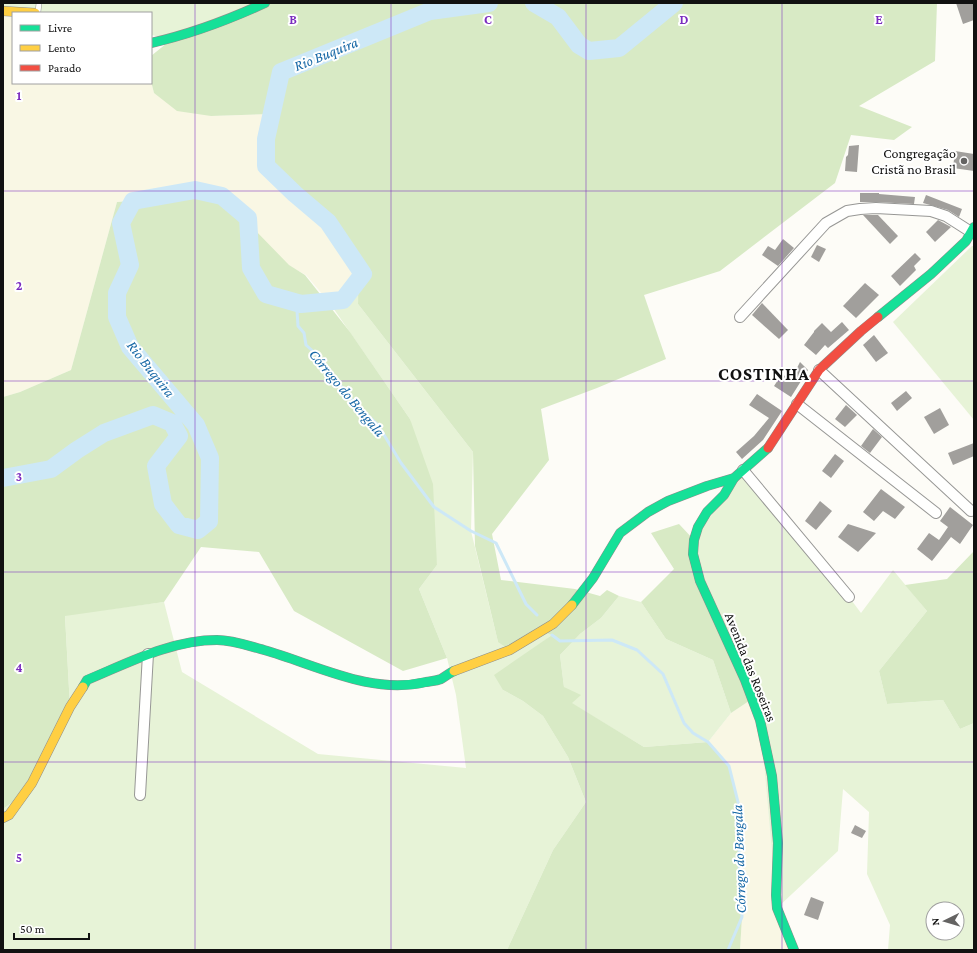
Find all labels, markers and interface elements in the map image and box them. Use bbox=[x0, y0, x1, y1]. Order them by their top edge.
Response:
legend bbox=[12, 12, 152, 84]
text: B bbox=[289, 12, 297, 27]
text: C bbox=[484, 12, 492, 27]
text: D bbox=[680, 12, 689, 27]
text: E bbox=[875, 12, 883, 27]
text: Livre bbox=[48, 21, 72, 35]
water label: Rio Buquira bbox=[292, 34, 361, 75]
text: Lento bbox=[48, 41, 76, 55]
text: Parado bbox=[48, 61, 81, 75]
text: 1 bbox=[17, 88, 22, 103]
place label: Congregação Cristã no Brasil bbox=[871, 145, 956, 177]
marker: Congregação Cristã no Brasil bbox=[959, 156, 969, 166]
text: 2 bbox=[16, 278, 23, 293]
water label: Rio Buquira bbox=[123, 337, 178, 401]
water label: Córrego do Bengala bbox=[305, 346, 388, 441]
district label: COSTINHA bbox=[718, 364, 810, 384]
text: 3 bbox=[16, 469, 22, 484]
street label: Avenida das Roseiras bbox=[722, 610, 780, 724]
text: 4 bbox=[15, 660, 23, 675]
water label: Córrego do Bengala bbox=[729, 804, 750, 914]
text: 5 bbox=[16, 850, 22, 865]
north arrow bbox=[925, 901, 965, 941]
scale bar bbox=[14, 915, 89, 941]
text: N bbox=[929, 917, 941, 926]
text: 50 m bbox=[20, 922, 45, 936]

